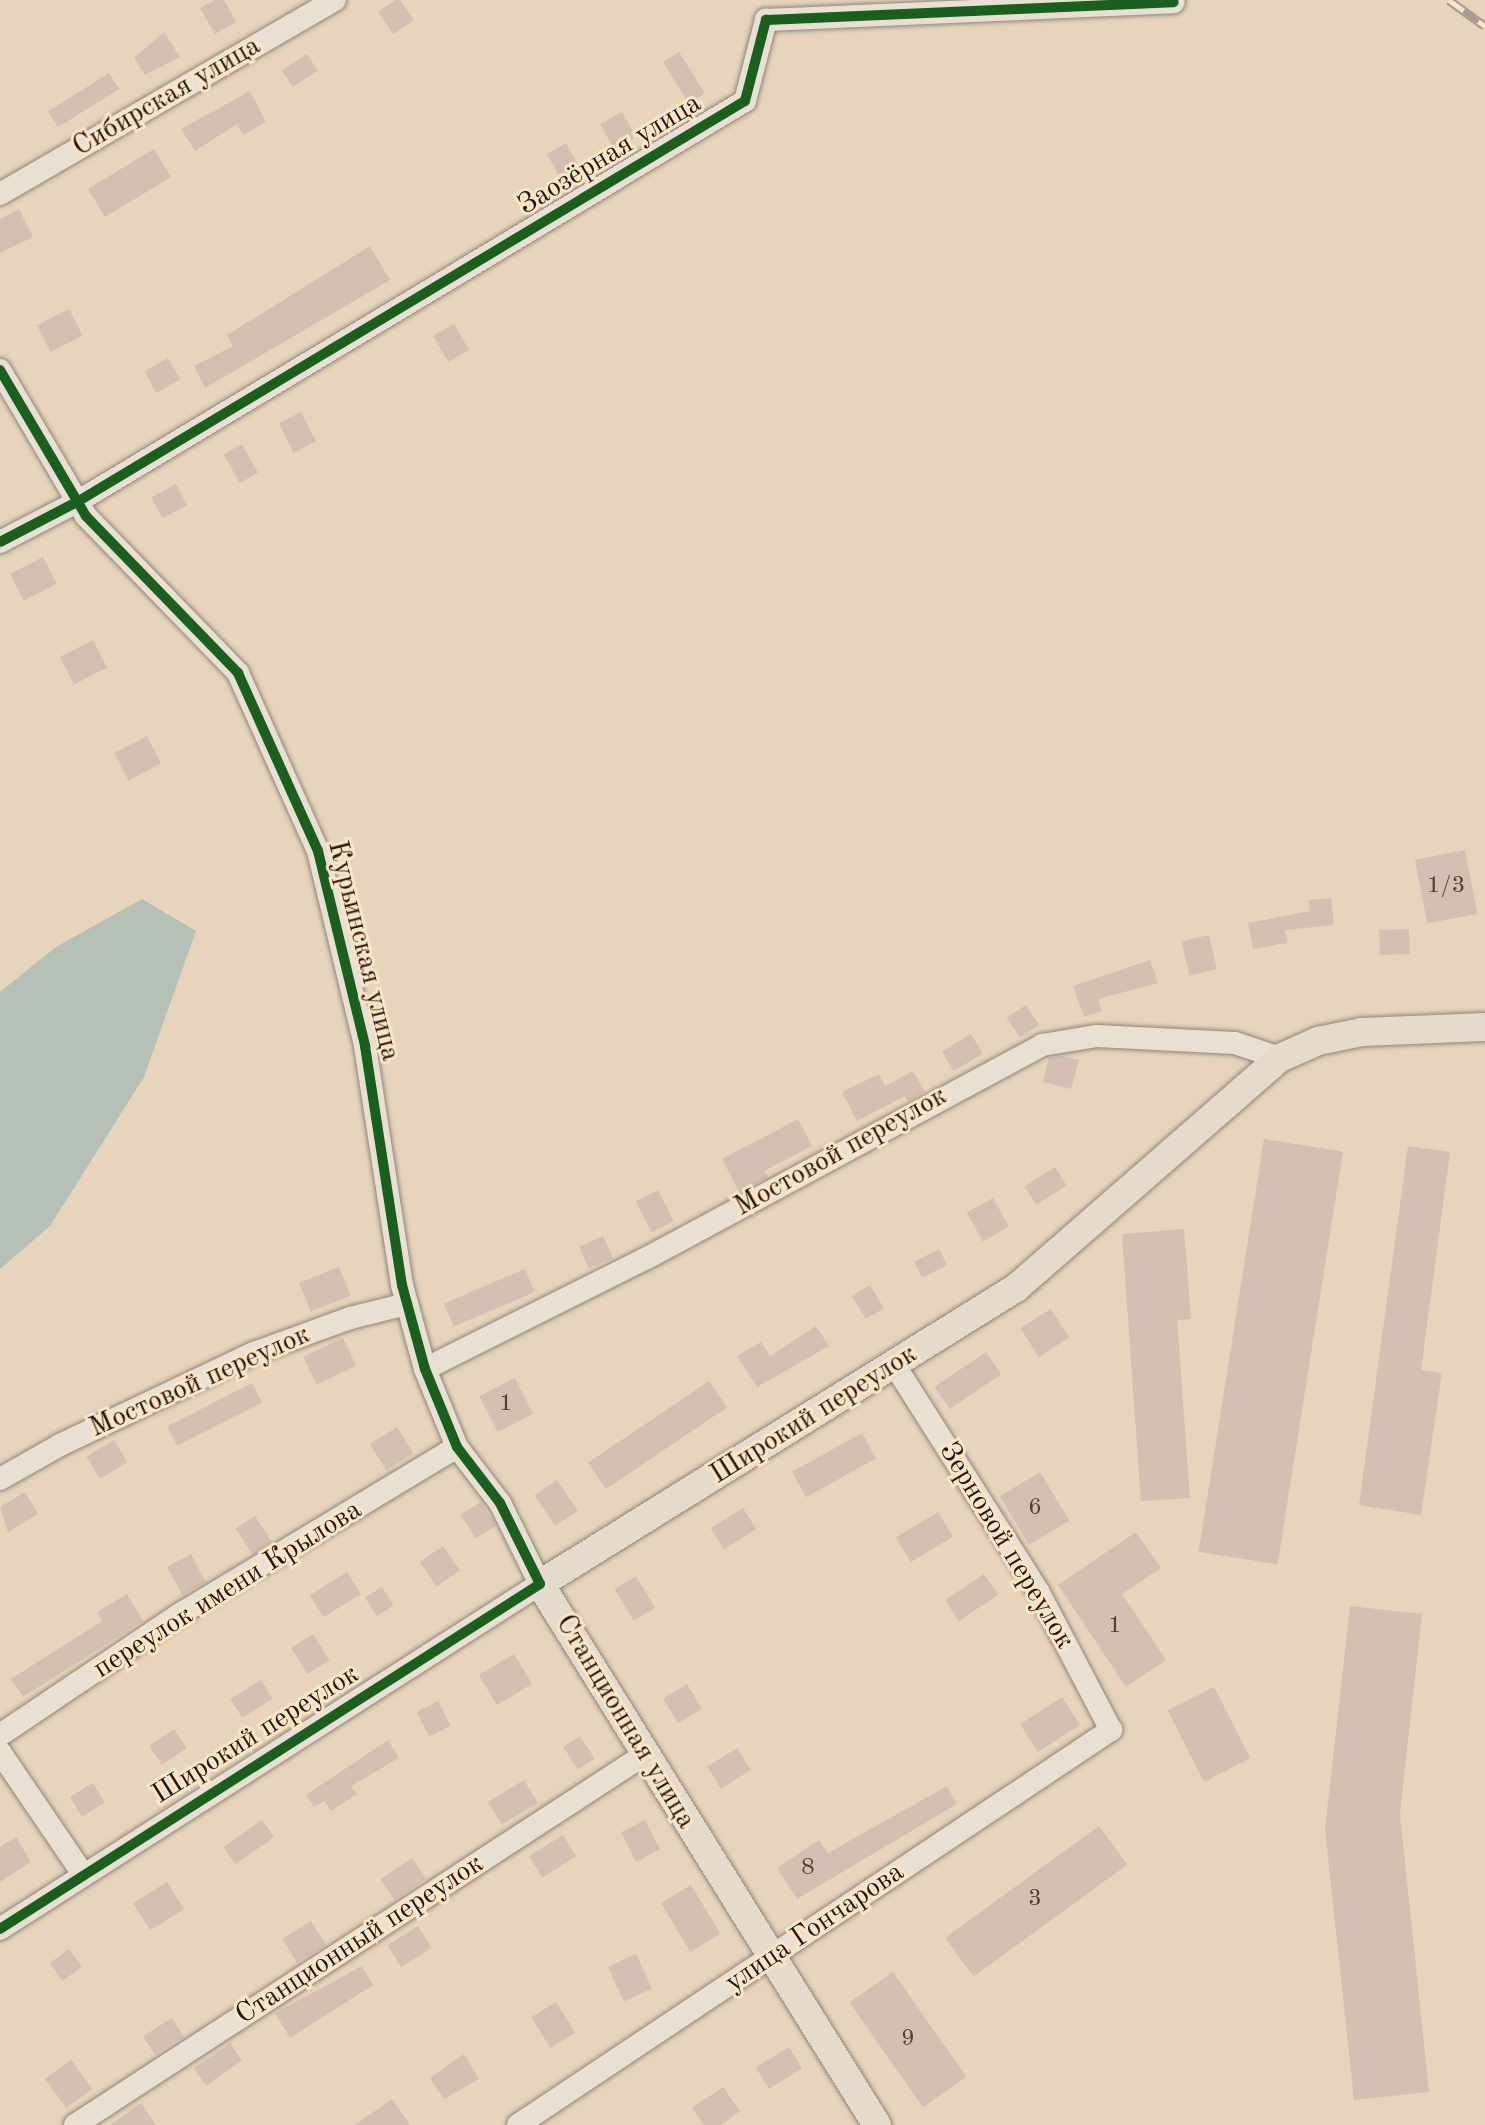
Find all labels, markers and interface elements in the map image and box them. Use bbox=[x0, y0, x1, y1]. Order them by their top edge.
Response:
street label: Сибирская улица bbox=[67, 30, 267, 164]
street label: Заозёрная улица bbox=[512, 87, 708, 223]
street label: Курьинская улица bbox=[319, 837, 407, 1065]
house number: 1/3 bbox=[1427, 873, 1465, 901]
street label: Мостовой переулок bbox=[729, 1080, 953, 1224]
street label: Мостовой переулок bbox=[85, 1318, 315, 1446]
street label: Широкий переулок bbox=[704, 1338, 924, 1492]
house number: 1 bbox=[499, 1391, 513, 1419]
street label: Зерновой переулок bbox=[931, 1437, 1081, 1655]
street label: переулок имени Крылова bbox=[88, 1494, 368, 1686]
house number: 6 bbox=[1028, 1495, 1042, 1523]
street label: Станционная улица bbox=[548, 1609, 702, 1835]
house number: 1 bbox=[1108, 1613, 1122, 1641]
street label: Широкий переулок bbox=[146, 1658, 366, 1812]
street label: Станционный переулок bbox=[230, 1847, 490, 2033]
house number: 8 bbox=[801, 1855, 815, 1883]
street label: улица Гончарова bbox=[719, 1856, 911, 2000]
house number: 3 bbox=[1028, 1886, 1042, 1914]
house number: 9 bbox=[901, 2026, 915, 2054]

